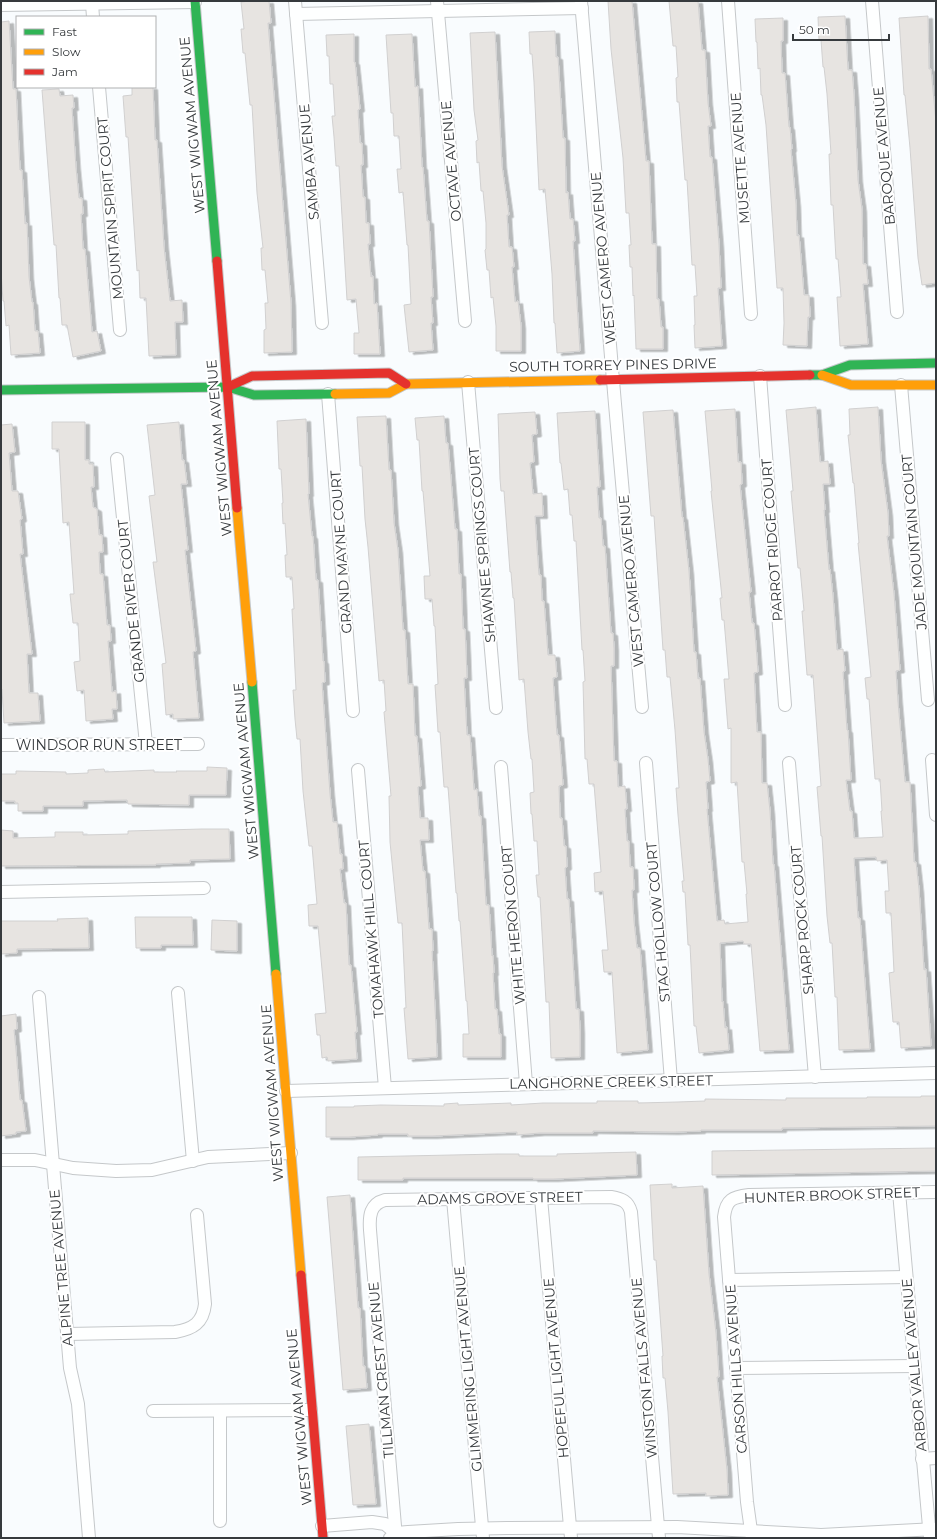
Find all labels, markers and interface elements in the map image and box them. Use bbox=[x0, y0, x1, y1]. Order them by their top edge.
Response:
legend bbox=[16, 16, 156, 88]
scale bar bbox=[793, 16, 889, 42]
text: 50 m bbox=[799, 22, 830, 37]
text: Fast bbox=[52, 24, 77, 39]
street label: WEST WIGWAM AVENUE bbox=[175, 36, 209, 214]
text: Slow bbox=[52, 44, 81, 59]
text: Jam bbox=[51, 64, 78, 79]
street label: BAROQUE AVENUE bbox=[869, 86, 899, 226]
street label: MUSETTE AVENUE bbox=[726, 92, 754, 224]
street label: OCTAVE AVENUE bbox=[437, 100, 465, 222]
street label: SAMBA AVENUE bbox=[295, 103, 323, 221]
street label: MOUNTAIN SPIRIT COURT bbox=[93, 116, 127, 300]
street label: WEST CAMERO AVENUE bbox=[586, 171, 620, 345]
street label: SOUTH TORREY PINES DRIVE bbox=[509, 354, 717, 376]
street label: WEST WIGWAM AVENUE bbox=[202, 359, 236, 537]
street label: SHAWNEE SPRINGS COURT bbox=[464, 446, 500, 644]
street label: JADE MOUNTAIN COURT bbox=[897, 453, 931, 632]
street label: PARROT RIDGE COURT bbox=[757, 458, 787, 622]
street label: GRAND MAYNE COURT bbox=[326, 470, 356, 634]
street label: WEST CAMERO AVENUE bbox=[614, 494, 648, 668]
street label: GRANDE RIVER COURT bbox=[113, 518, 149, 684]
street label: WEST WIGWAM AVENUE bbox=[229, 682, 263, 860]
street label: WINDSOR RUN STREET bbox=[16, 736, 182, 754]
street label: TOMAHAWK HILL COURT bbox=[354, 839, 388, 1019]
street label: STAG HOLLOW COURT bbox=[642, 841, 674, 1003]
street label: WHITE HERON COURT bbox=[497, 845, 529, 1005]
street label: SHARP ROCK COURT bbox=[787, 845, 817, 995]
street label: WEST WIGWAM AVENUE bbox=[257, 1004, 287, 1182]
street label: LANGHORNE CREEK STREET bbox=[509, 1071, 713, 1093]
street label: HUNTER BROOK STREET bbox=[744, 1183, 920, 1207]
street label: ADAMS GROVE STREET bbox=[417, 1188, 583, 1208]
street label: ALPINE TREE AVENUE bbox=[45, 1189, 77, 1347]
street label: GLIMMERING LIGHT AVENUE bbox=[450, 1265, 486, 1473]
street label: HOPEFUL LIGHT AVENUE bbox=[539, 1277, 573, 1459]
street label: WINSTON FALLS AVENUE bbox=[627, 1277, 661, 1459]
street label: ARBOR VALLEY AVENUE bbox=[897, 1277, 931, 1453]
street label: TILLMAN CREST AVENUE bbox=[364, 1281, 398, 1459]
street label: CARSON HILLS AVENUE bbox=[721, 1284, 751, 1454]
street label: WEST WIGWAM AVENUE bbox=[282, 1328, 316, 1506]

